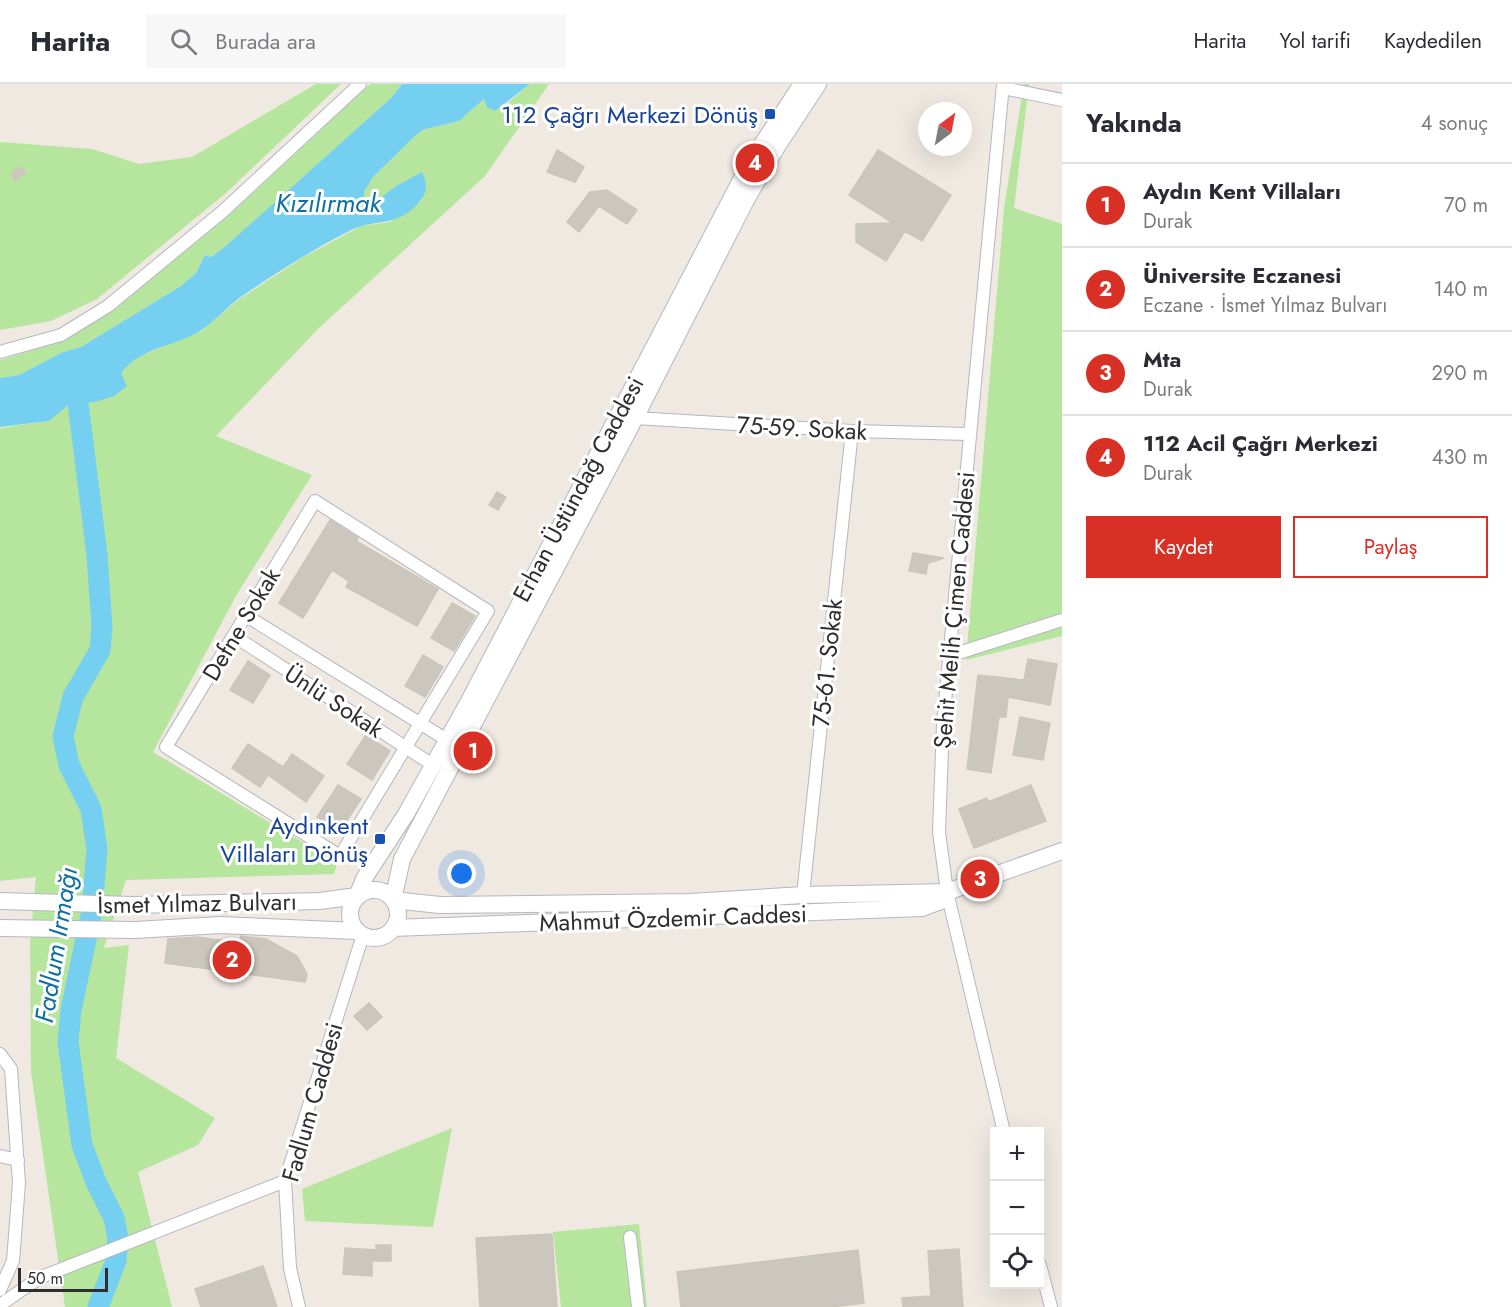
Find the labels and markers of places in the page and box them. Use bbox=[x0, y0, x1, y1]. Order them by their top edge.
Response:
place label: 112 Çağrı Merkezi Dönüş bbox=[501, 97, 758, 132]
marker: 112 Çağrı Merkezi Dönüş bbox=[763, 107, 777, 121]
pin: 4 bbox=[736, 140, 774, 185]
pin: 1 bbox=[454, 728, 492, 774]
place label: Aydınkent Villaları Dönüş bbox=[220, 808, 368, 871]
marker: Aydınkent Villaları Dönüş bbox=[373, 832, 387, 846]
pin: 3 bbox=[960, 856, 1000, 902]
pin: 2 bbox=[212, 938, 252, 982]

